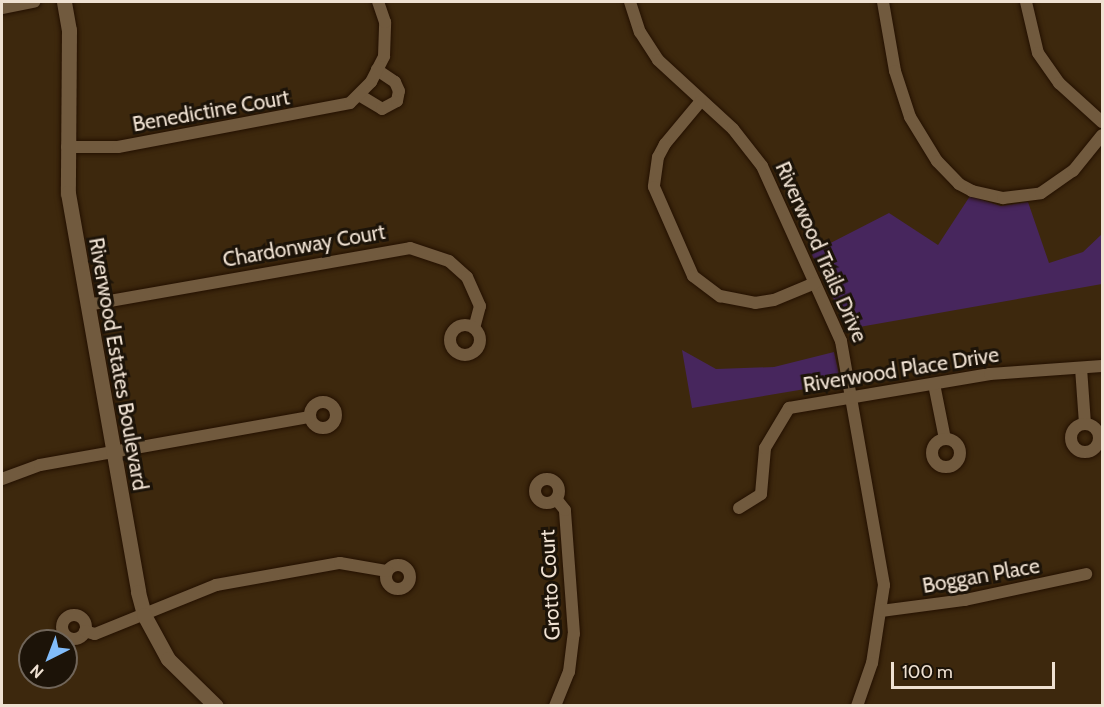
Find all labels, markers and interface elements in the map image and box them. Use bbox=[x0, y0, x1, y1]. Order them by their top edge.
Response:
street label: Benedictine Court bbox=[130, 85, 292, 137]
street label: Riverwood Trails Drive bbox=[770, 158, 872, 346]
street label: Chardonway Court bbox=[221, 219, 387, 273]
street label: Riverwood Estates Boulevard bbox=[83, 236, 153, 492]
street label: Riverwood Place Drive bbox=[801, 342, 1001, 398]
street label: Grotto Court bbox=[535, 529, 565, 641]
street label: Boggan Place bbox=[920, 553, 1042, 599]
north arrow bbox=[18, 629, 78, 689]
scale bar bbox=[894, 650, 1058, 688]
text: N bbox=[26, 660, 48, 682]
text: 100 m bbox=[902, 661, 953, 683]

